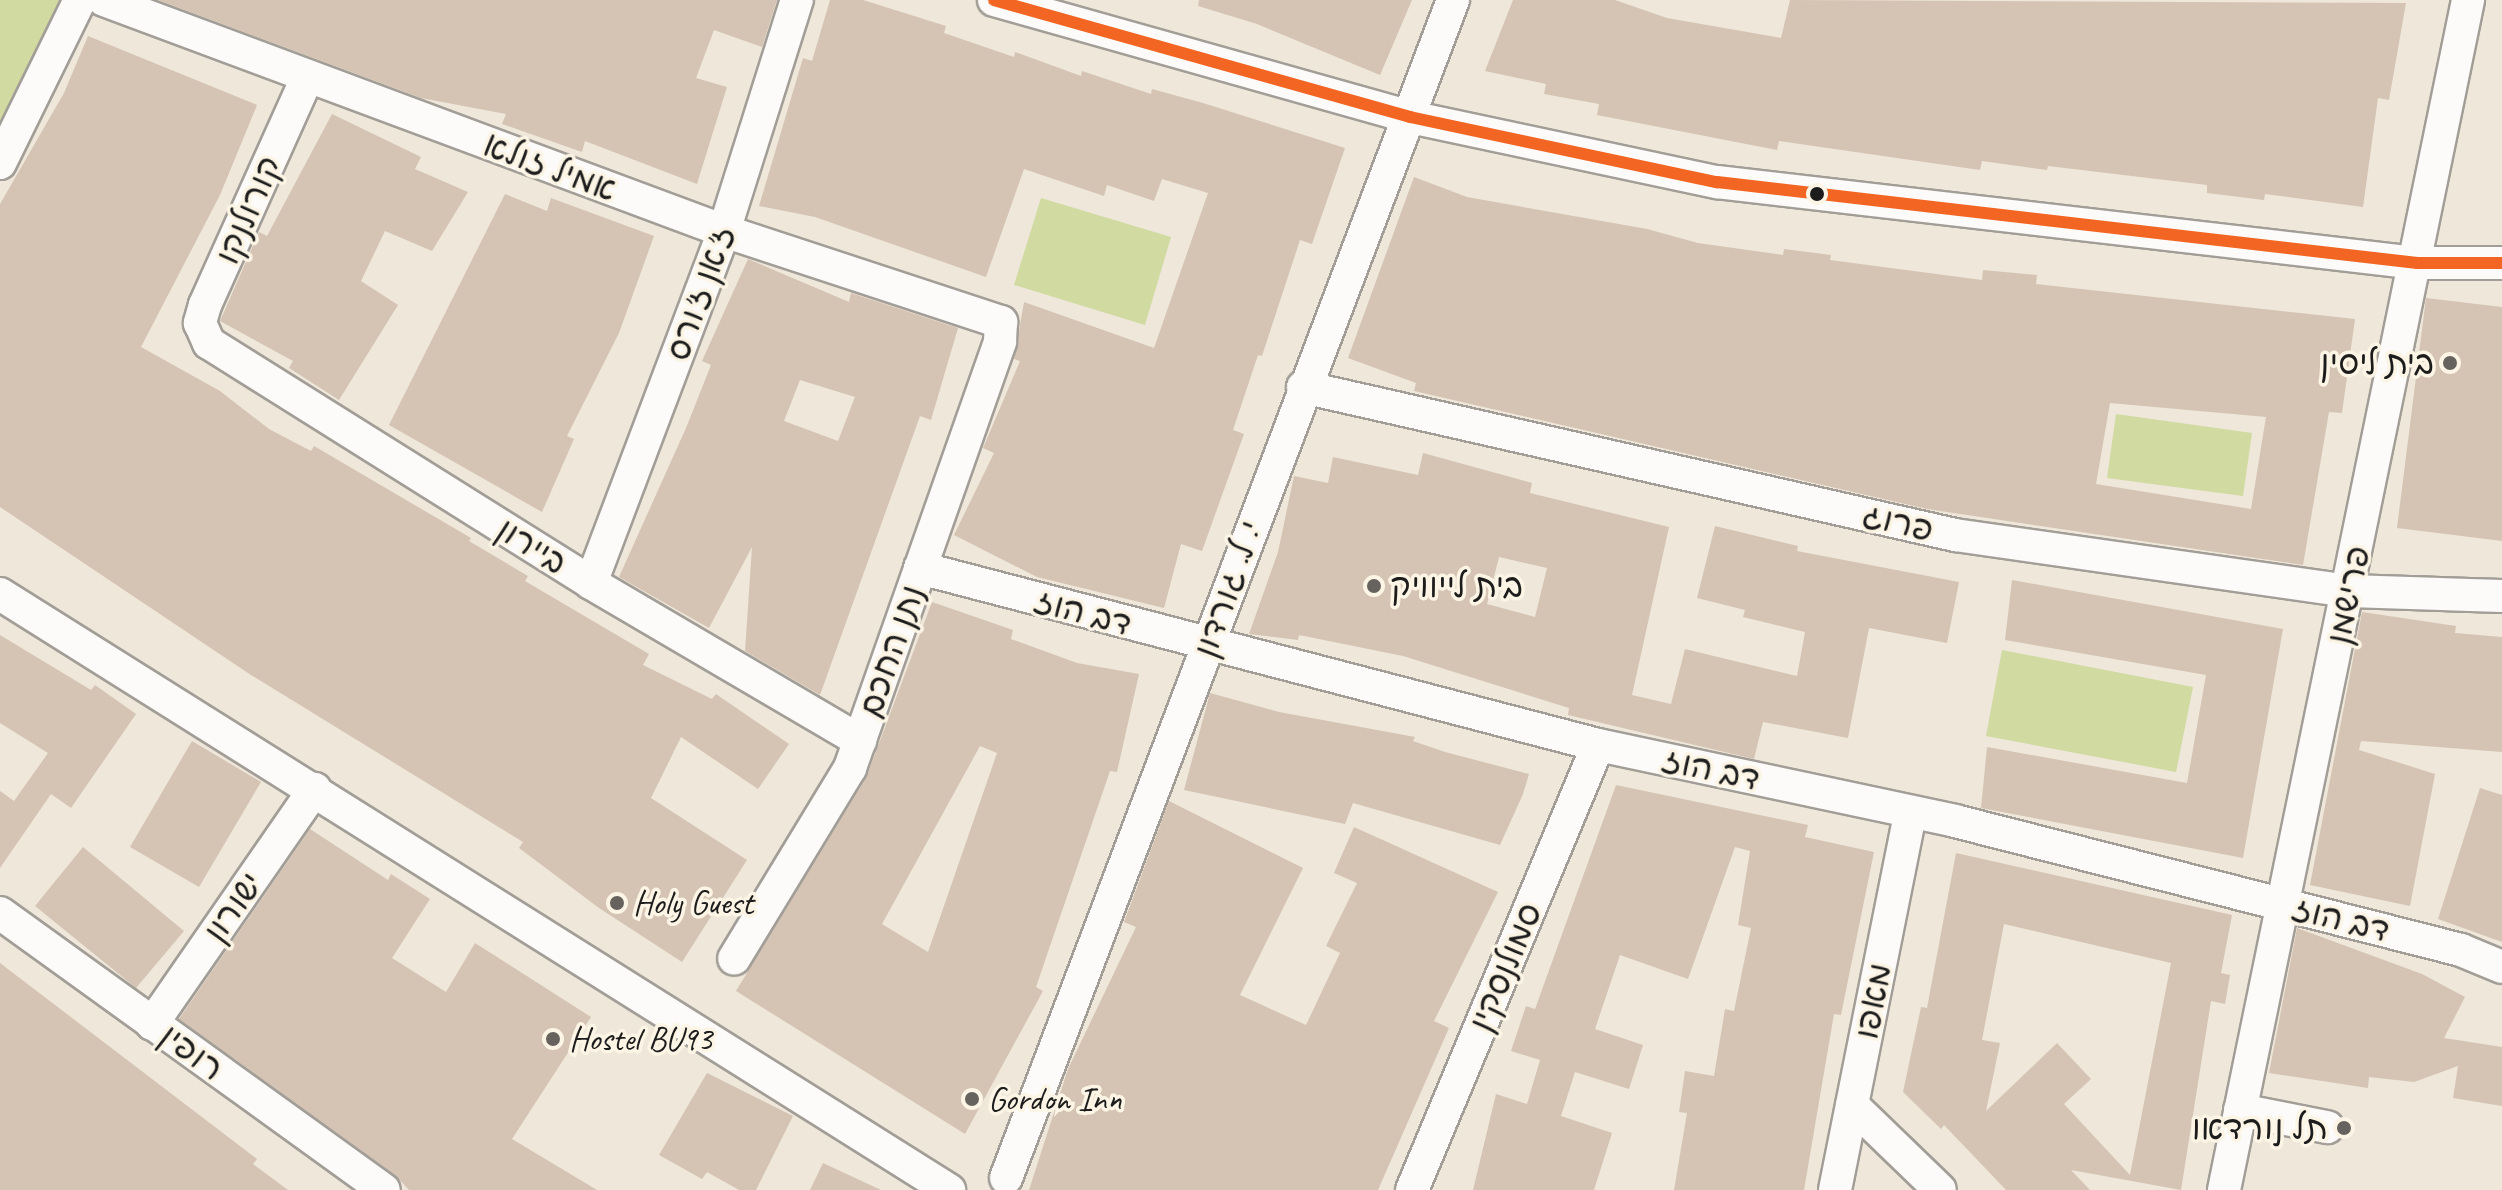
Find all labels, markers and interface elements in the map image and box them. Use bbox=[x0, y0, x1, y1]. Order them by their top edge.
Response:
street label: אמיל זולא bbox=[478, 124, 622, 210]
street label: קורולנקו bbox=[206, 150, 290, 270]
unlabelled marker bbox=[1809, 186, 1825, 202]
street label: ז'אן ז'ורס bbox=[657, 220, 743, 366]
place label: בית ליסין bbox=[2320, 343, 2434, 383]
marker: בית ליסין bbox=[2441, 354, 2459, 372]
street label: פרוג bbox=[1859, 494, 1937, 550]
street label: ביירון bbox=[489, 509, 575, 583]
street label: י. ל. גורדון bbox=[1185, 515, 1271, 663]
street label: פרישמן bbox=[2318, 542, 2378, 648]
place label: בית לייוויק bbox=[1390, 566, 1523, 606]
marker: בית לייוויק bbox=[1365, 577, 1383, 595]
street label: נתן החכם bbox=[849, 579, 933, 723]
street label: דב הוז bbox=[1030, 579, 1136, 645]
street label: דב הוז bbox=[1658, 739, 1764, 799]
street label: ישורון bbox=[195, 864, 271, 950]
place label: Holy Guest bbox=[633, 883, 753, 923]
street label: דב הוז bbox=[2288, 887, 2394, 951]
marker: Holy Guest bbox=[608, 894, 626, 912]
street label: סמולנסקין bbox=[1460, 896, 1550, 1038]
street label: מאפו bbox=[1846, 960, 1900, 1042]
street label: רופין bbox=[152, 1015, 232, 1089]
place label: Hostel BU93 bbox=[569, 1019, 712, 1059]
marker: Hostel BU93 bbox=[544, 1030, 562, 1048]
place label: Gordon Inn bbox=[988, 1079, 1122, 1119]
marker: Gordon Inn bbox=[963, 1090, 981, 1108]
place label: תל נורדאו bbox=[2191, 1108, 2328, 1148]
marker: תל נורדאו bbox=[2335, 1119, 2353, 1137]

